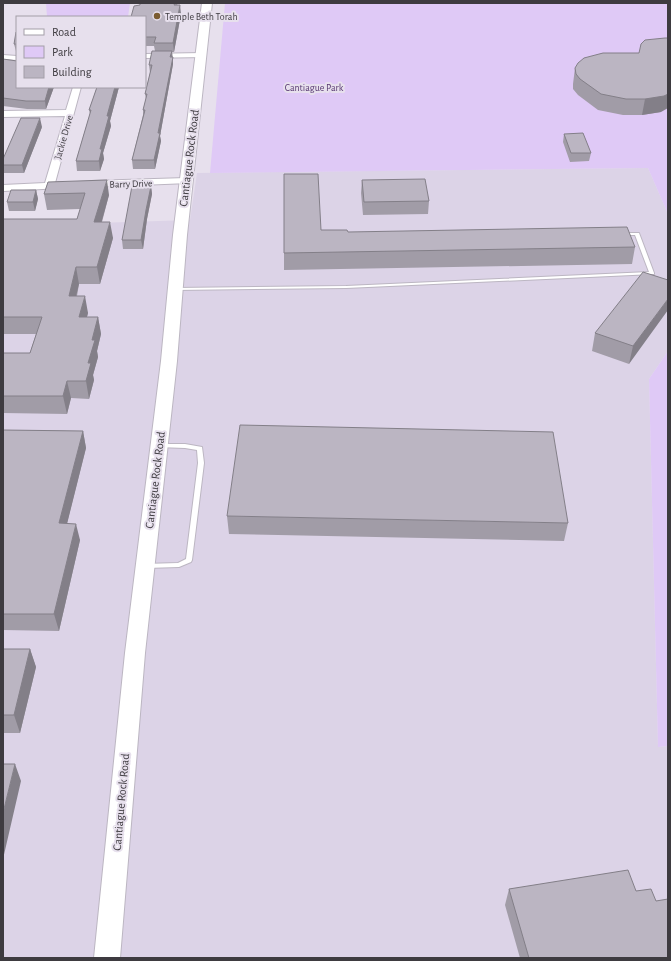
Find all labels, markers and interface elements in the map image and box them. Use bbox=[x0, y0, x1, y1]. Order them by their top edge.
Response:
marker: Temple Beth Torah bbox=[152, 11, 162, 21]
place label: Temple Beth Torah bbox=[165, 12, 238, 22]
legend bbox=[16, 16, 146, 88]
text: Road bbox=[52, 26, 76, 38]
text: Park bbox=[52, 46, 73, 58]
text: Building bbox=[52, 66, 92, 78]
park label: Cantiague Park bbox=[285, 83, 344, 93]
street label: Cantiague Rock Road bbox=[177, 109, 201, 207]
street label: Jackie Drive bbox=[53, 114, 75, 160]
street label: Barry Drive bbox=[109, 178, 153, 190]
street label: Cantiague Rock Road bbox=[143, 431, 167, 529]
street label: Cantiague Rock Road bbox=[111, 753, 131, 851]

